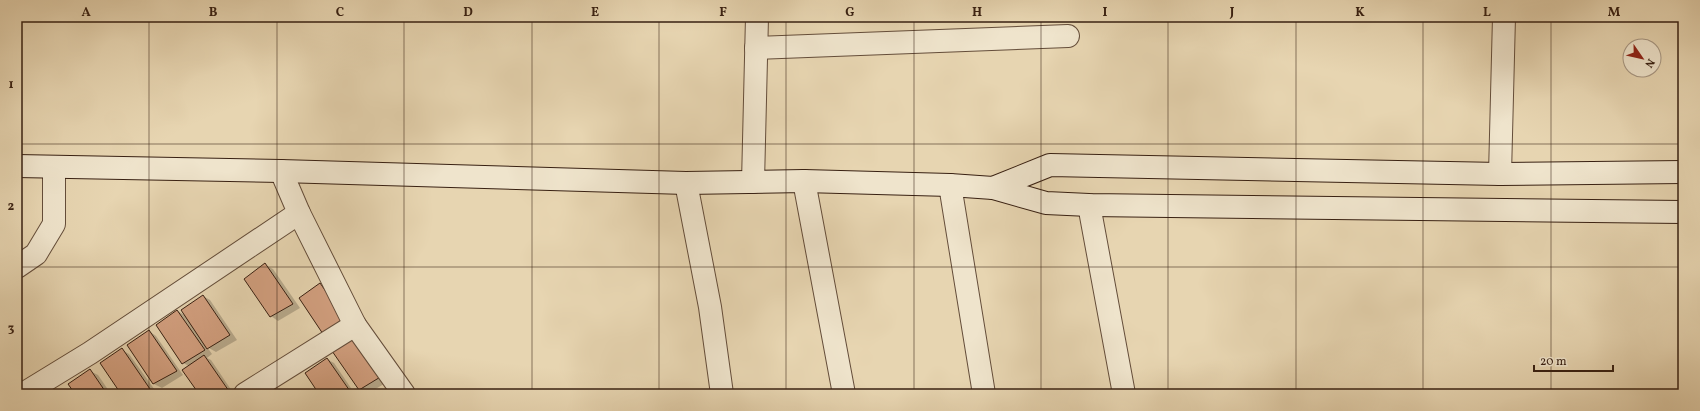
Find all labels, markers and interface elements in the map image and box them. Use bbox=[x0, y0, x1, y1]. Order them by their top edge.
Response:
text: A bbox=[81, 4, 91, 22]
text: B bbox=[209, 4, 218, 22]
text: C bbox=[336, 4, 344, 22]
text: D bbox=[463, 4, 473, 22]
text: E bbox=[591, 4, 599, 22]
text: F bbox=[719, 4, 727, 22]
text: G bbox=[845, 4, 855, 22]
text: H bbox=[972, 4, 982, 22]
text: I bbox=[1103, 4, 1108, 22]
text: J bbox=[1229, 4, 1235, 22]
text: K bbox=[1355, 4, 1365, 22]
text: L bbox=[1483, 4, 1491, 22]
text: M bbox=[1608, 4, 1621, 22]
north arrow bbox=[1622, 38, 1662, 78]
text: N bbox=[1641, 55, 1658, 70]
text: 1 bbox=[8, 76, 14, 94]
text: 2 bbox=[8, 198, 15, 216]
text: 3 bbox=[8, 320, 15, 338]
scale bar bbox=[1534, 347, 1613, 373]
text: 20 m bbox=[1540, 354, 1567, 370]

